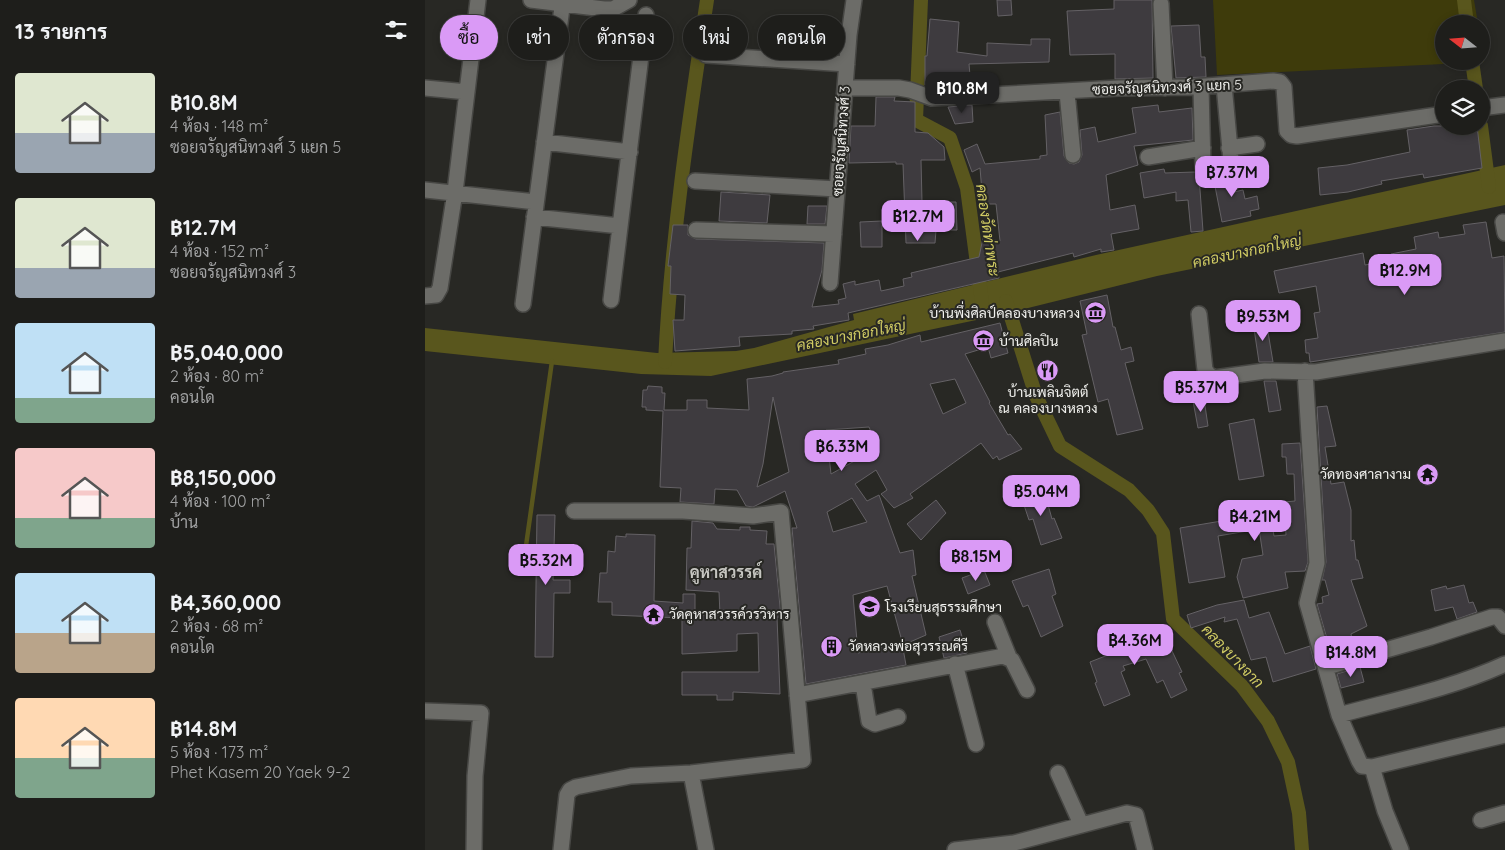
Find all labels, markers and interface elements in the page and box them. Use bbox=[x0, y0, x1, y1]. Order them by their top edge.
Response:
chip: ซื้อ bbox=[440, 15, 498, 60]
chip: เช่า bbox=[508, 15, 569, 60]
chip: ตัวกรอง bbox=[579, 15, 673, 60]
chip: ใหม่ bbox=[683, 15, 748, 60]
chip: คอนโด bbox=[758, 15, 845, 60]
north arrow bbox=[1435, 15, 1490, 70]
map controls bbox=[1435, 15, 1490, 135]
icon: filters bbox=[382, 16, 410, 44]
text: 13 รายการ bbox=[15, 18, 108, 44]
pin: ฿10.8M bbox=[921, 72, 1003, 114]
street label: ซอยจรัญสนิทวงศ์ 3 แยก 5 bbox=[1092, 75, 1242, 99]
text: ฿10.8M bbox=[936, 78, 988, 98]
button: layers bbox=[1435, 80, 1490, 135]
street label: ซอยจรัญสนิทวงศ์ 3 bbox=[828, 85, 854, 197]
text: ฿10.8M bbox=[170, 89, 238, 115]
icon: home bbox=[55, 93, 115, 153]
text: 4 ห้อง · 148 m² bbox=[170, 116, 268, 136]
text: ซอยจรัญสนิทวงศ์ 3 แยก 5 bbox=[170, 137, 341, 157]
pin: ฿7.37M bbox=[1191, 156, 1273, 198]
text: ฿7.37M bbox=[1206, 162, 1258, 182]
water label: คลองวัดท่าพระ bbox=[972, 183, 1004, 277]
pin: ฿12.7M bbox=[877, 200, 959, 242]
text: ฿12.7M bbox=[893, 206, 943, 226]
text: ฿12.7M bbox=[170, 214, 237, 240]
icon: home bbox=[55, 218, 115, 278]
water label: คลองบางกอกใหญ่ bbox=[1191, 230, 1304, 272]
text: 4 ห้อง · 152 m² bbox=[170, 241, 269, 261]
pin: ฿12.9M bbox=[1364, 254, 1446, 296]
text: ฿12.9M bbox=[1379, 260, 1431, 280]
text: ซอยจรัญสนิทวงศ์ 3 bbox=[170, 262, 296, 282]
pin: ฿9.53M bbox=[1222, 300, 1304, 342]
place label: บ้านพึ่งศิลป์คลองบางหลวง bbox=[929, 301, 1080, 322]
museum icon: บ้านพึ่งศิลป์คลองบางหลวง bbox=[1084, 301, 1108, 325]
text: ฿9.53M bbox=[1237, 306, 1290, 326]
water label: คลองบางกอกใหญ่ bbox=[795, 315, 908, 355]
museum icon: บ้านศิลปิน bbox=[971, 329, 995, 353]
place label: บ้านศิลปิน bbox=[999, 332, 1058, 350]
text: ฿5,040,000 bbox=[170, 339, 283, 365]
icon: home bbox=[55, 343, 115, 403]
restaurant icon: บ้านเพลินจิตต์ ณ คลองบางหลวง bbox=[1036, 358, 1060, 382]
text: 2 ห้อง · 80 m² bbox=[170, 366, 264, 386]
pin: ฿5.37M bbox=[1160, 370, 1242, 413]
text: ฿5.37M bbox=[1175, 377, 1227, 397]
place label: บ้านเพลินจิตต์ ณ คลองบางหลวง bbox=[998, 383, 1098, 417]
text: คอนโด bbox=[170, 387, 215, 407]
pin: ฿6.33M bbox=[801, 430, 883, 472]
text: ฿6.33M bbox=[816, 436, 868, 456]
temple icon: วัดทองศาลางาม bbox=[1415, 462, 1439, 486]
text: ฿8,150,000 bbox=[170, 464, 276, 490]
place label: วัดทองศาลางาม bbox=[1320, 465, 1411, 483]
icon: home bbox=[55, 468, 115, 528]
pin: ฿5.04M bbox=[1000, 474, 1082, 517]
text: ฿5.04M bbox=[1014, 481, 1068, 501]
text: 4 ห้อง · 100 m² bbox=[170, 491, 270, 511]
pin: ฿4.21M bbox=[1214, 500, 1296, 542]
text: ฿4.21M bbox=[1229, 506, 1281, 526]
text: บ้าน bbox=[170, 512, 198, 532]
pin: ฿8.15M bbox=[935, 540, 1017, 582]
pin: ฿5.32M bbox=[505, 544, 587, 586]
text: ฿8.15M bbox=[951, 546, 1001, 566]
text: ฿5.32M bbox=[519, 550, 573, 570]
district label: คูหาสวรรค์ bbox=[690, 561, 763, 585]
text: ฿4,360,000 bbox=[170, 589, 281, 615]
icon: home bbox=[55, 593, 115, 653]
school or university icon: โรงเรียนสุธรรมศึกษา bbox=[857, 595, 881, 619]
place label: โรงเรียนสุธรรมศึกษา bbox=[884, 598, 1002, 617]
temple icon: วัดคูหาสวรรค์วรวิหาร bbox=[641, 602, 665, 626]
place label: วัดคูหาสวรรค์วรวิหาร bbox=[669, 605, 790, 624]
text: 2 ห้อง · 68 m² bbox=[170, 616, 263, 636]
water label: คลองบางจาก bbox=[1198, 620, 1268, 692]
pin: ฿4.36M bbox=[1094, 624, 1176, 666]
text: ฿4.36M bbox=[1108, 630, 1162, 650]
building icon: วัดหลวงพ่อสุวรรณคีรี bbox=[820, 634, 844, 658]
pin: ฿14.8M bbox=[1310, 636, 1392, 678]
text: คอนโด bbox=[170, 637, 215, 657]
place label: วัดหลวงพ่อสุวรรณคีรี bbox=[848, 637, 968, 656]
text: ฿14.8M bbox=[1325, 642, 1377, 662]
text: ฿14.8M bbox=[170, 715, 237, 741]
icon: home bbox=[55, 718, 115, 778]
text: 5 ห้อง · 173 m² bbox=[170, 742, 268, 762]
text: Phet Kasem 20 Yaek 9-2 bbox=[170, 762, 350, 782]

